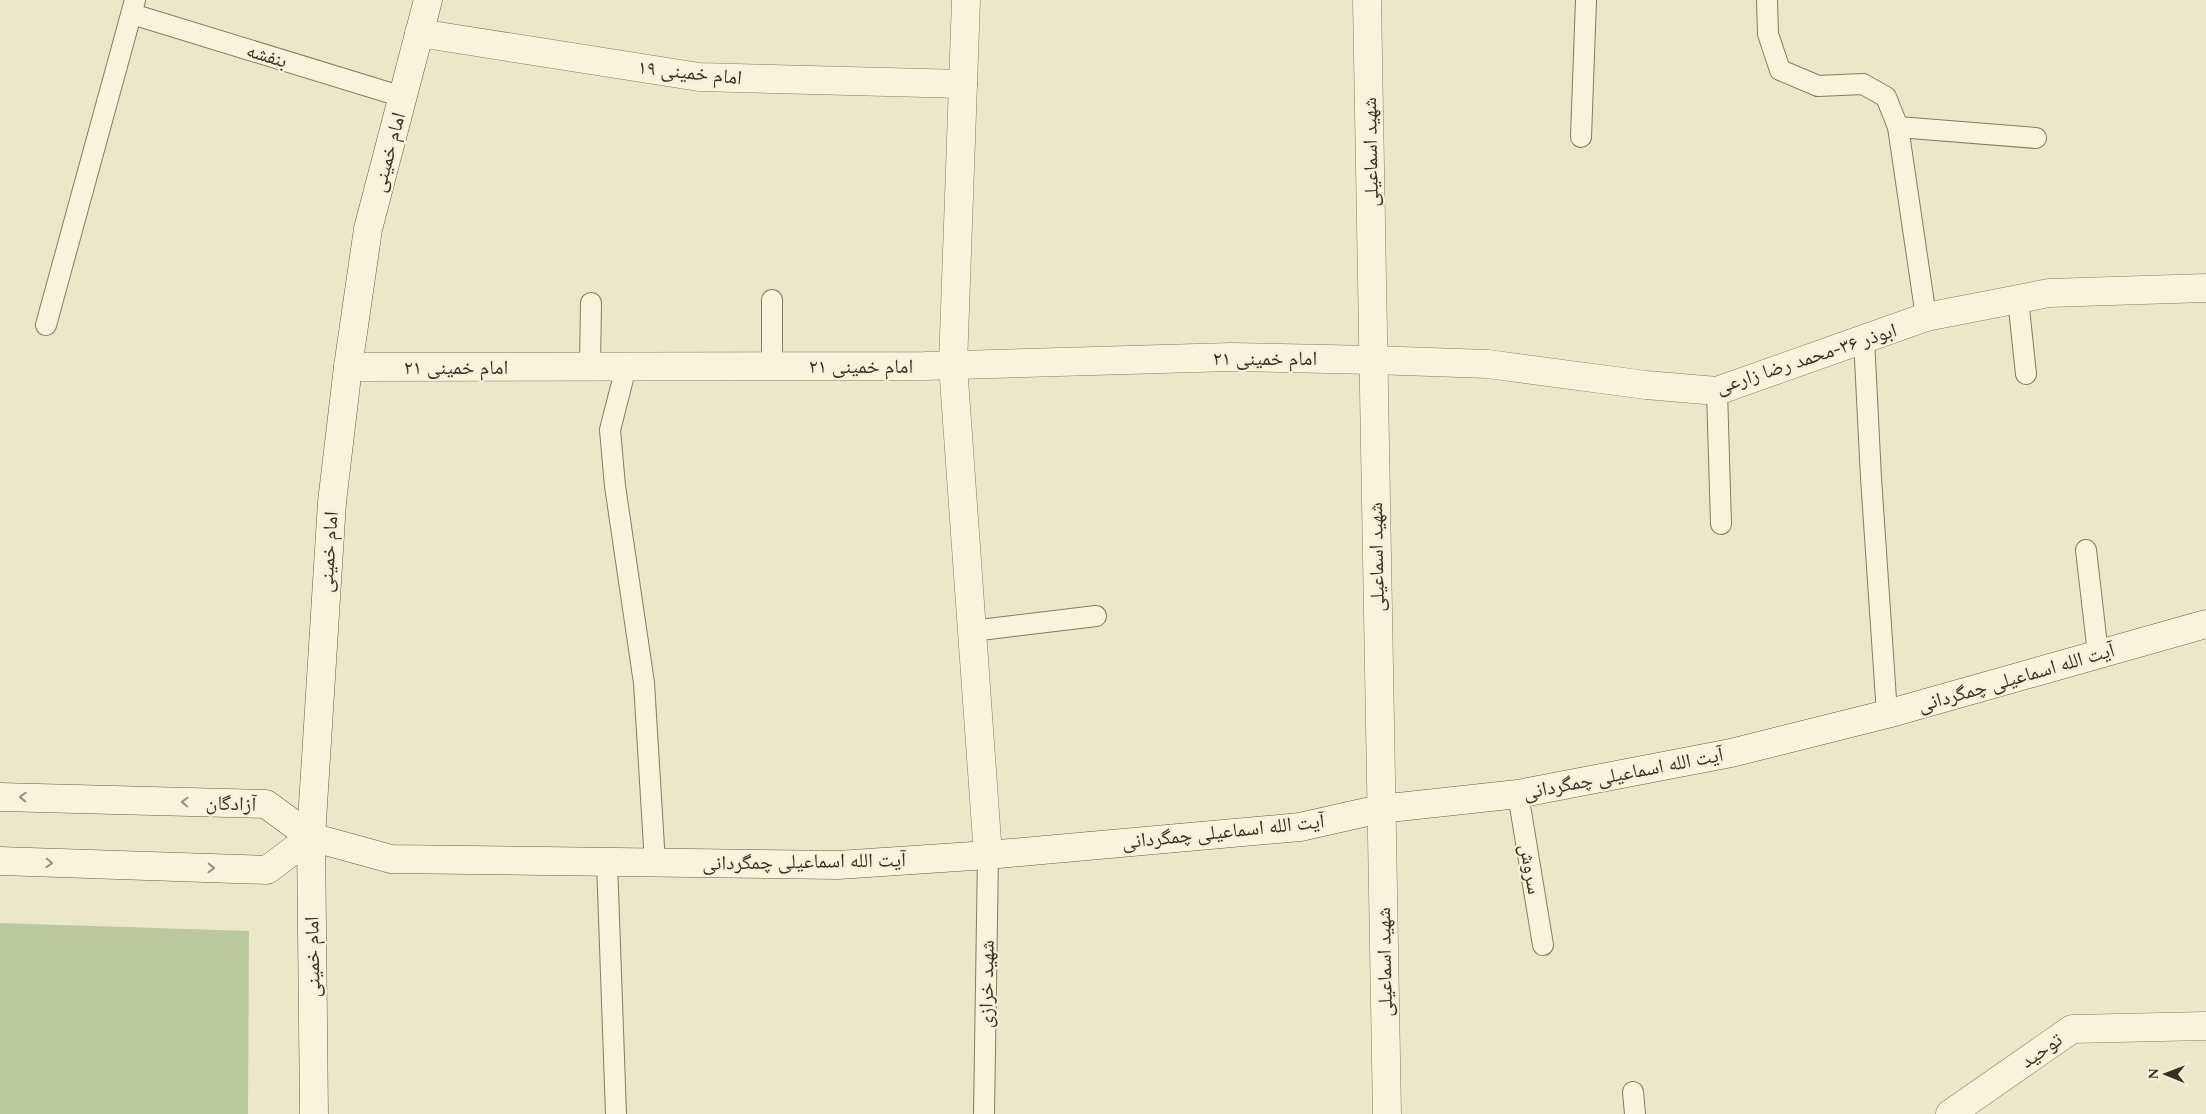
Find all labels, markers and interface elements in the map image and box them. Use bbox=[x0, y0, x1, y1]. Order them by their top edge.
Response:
street label: بنفشه bbox=[243, 36, 291, 76]
street label: امام خمینی ۱۹ bbox=[636, 53, 743, 93]
street label: شهید اسماعیلی bbox=[1355, 97, 1387, 207]
street label: امام خمینی bbox=[364, 109, 414, 195]
street label: ابوذر ۳۶-محمد رضا زارعی bbox=[1712, 316, 1901, 402]
street label: امام خمینی ۲۱ bbox=[1213, 344, 1317, 374]
street label: امام خمینی ۲۱ bbox=[809, 352, 913, 382]
street label: امام خمینی ۲۱ bbox=[404, 353, 508, 383]
street label: شهید اسماعیلی bbox=[1361, 502, 1393, 612]
street label: امام خمینی bbox=[311, 510, 347, 594]
street label: آیت الله اسماعیلی چمگردانی bbox=[1914, 635, 2119, 720]
street label: آیت الله اسماعیلی چمگردانی bbox=[1520, 740, 1727, 808]
street label: آزادگان bbox=[205, 788, 258, 820]
one-way arrow bbox=[19, 792, 27, 803]
one-way arrow bbox=[181, 797, 188, 807]
street label: آیت الله اسماعیلی چمگردانی bbox=[1120, 806, 1327, 858]
street label: سروش bbox=[1511, 842, 1549, 897]
street label: آیت الله اسماعیلی چمگردانی bbox=[702, 845, 907, 879]
one-way arrow bbox=[45, 857, 53, 868]
one-way arrow bbox=[208, 863, 215, 873]
street label: شهید اسماعیلی bbox=[1369, 907, 1401, 1017]
street label: امام خمینی bbox=[297, 916, 329, 998]
street label: شهید خرازی bbox=[971, 940, 1003, 1028]
street label: توحید bbox=[2014, 1025, 2069, 1076]
north arrow bbox=[2141, 1049, 2191, 1099]
text: N bbox=[2143, 1068, 2164, 1080]

